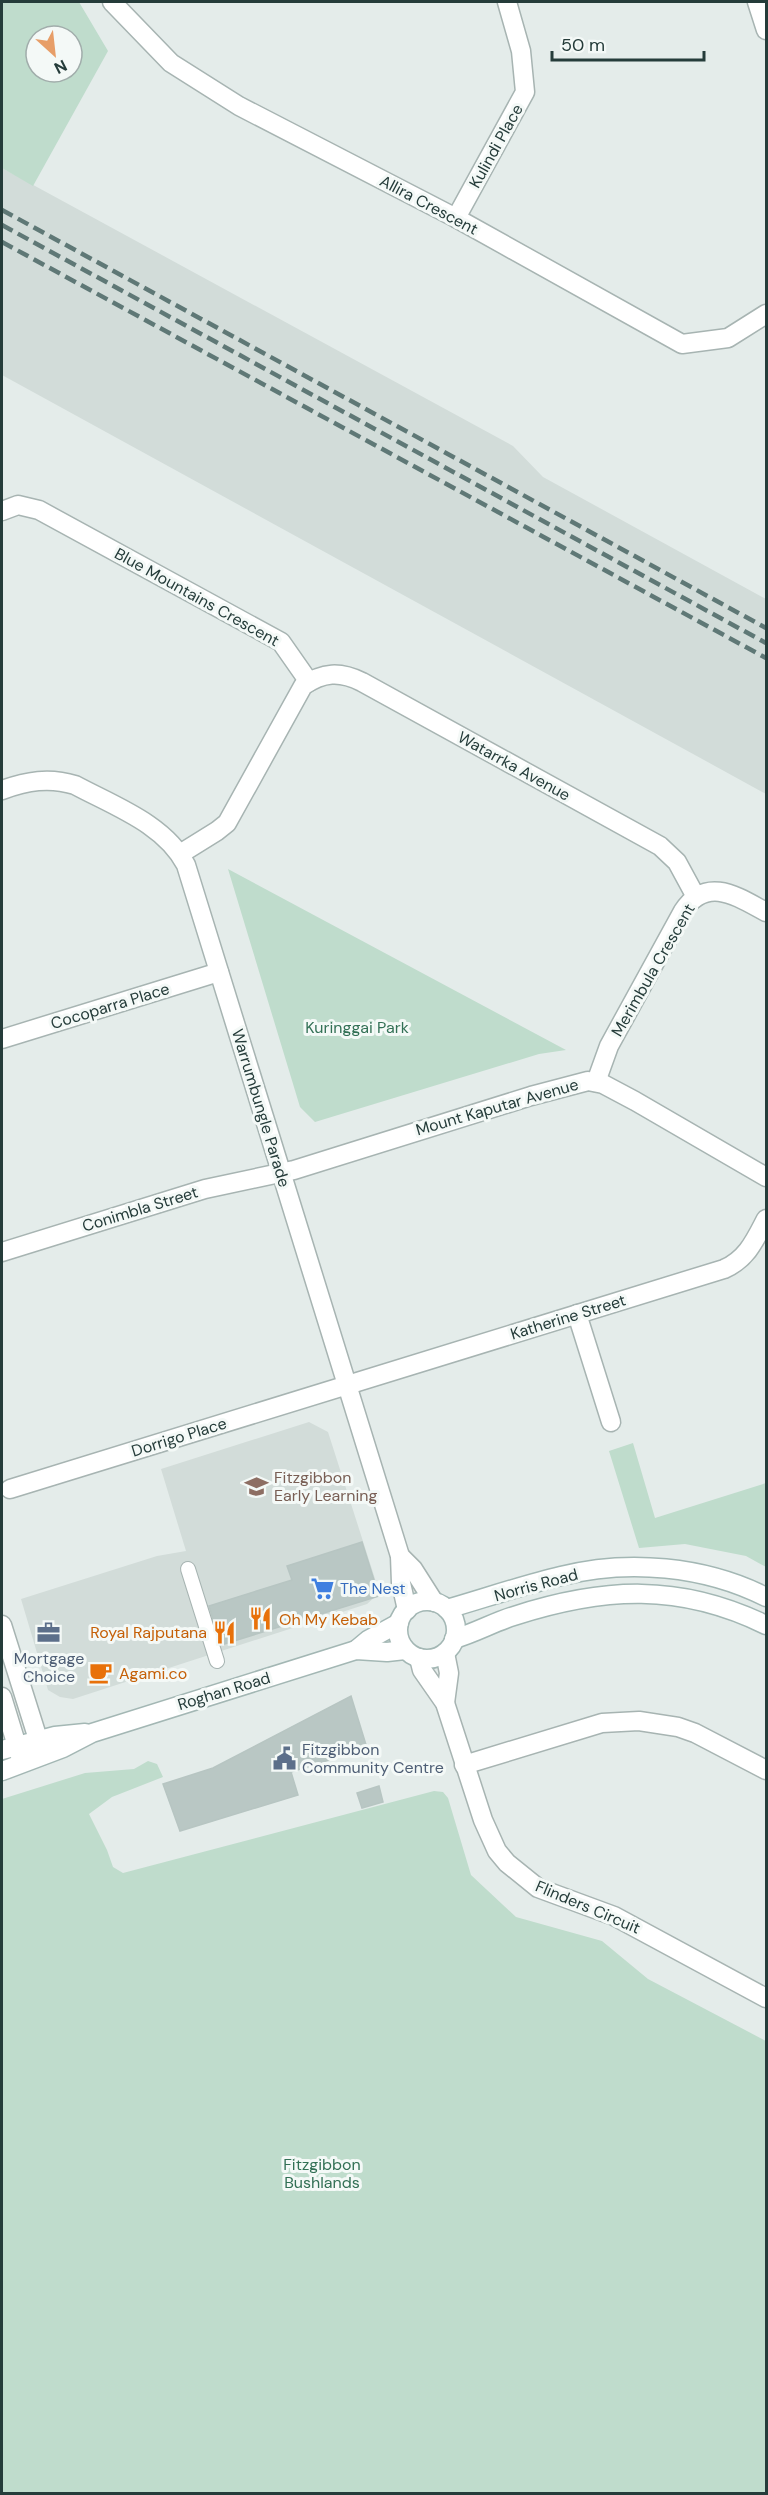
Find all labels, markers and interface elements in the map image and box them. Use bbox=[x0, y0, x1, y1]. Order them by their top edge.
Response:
north arrow bbox=[24, 24, 84, 84]
scale bar bbox=[552, 24, 704, 62]
text: 50 m bbox=[561, 33, 605, 57]
text: N bbox=[51, 55, 71, 79]
street label: Kulindi Place bbox=[464, 100, 528, 192]
street label: Allira Crescent bbox=[376, 170, 482, 240]
street label: Blue Mountains Crescent bbox=[111, 543, 283, 651]
street label: Watarrka Avenue bbox=[454, 726, 574, 806]
street label: Merimbula Crescent bbox=[606, 900, 700, 1040]
street label: Cocoparra Place bbox=[48, 978, 172, 1034]
park label: Kuringgai Park bbox=[305, 1017, 409, 1038]
street label: Warrumbungle Parade bbox=[227, 1026, 295, 1190]
street label: Mount Kaputar Avenue bbox=[413, 1074, 581, 1140]
street label: Conimbla Street bbox=[79, 1181, 201, 1237]
street label: Katherine Street bbox=[508, 1289, 628, 1345]
street label: Dorrigo Place bbox=[129, 1413, 229, 1461]
place label: Fitzgibbon Early Learning bbox=[274, 1467, 377, 1506]
school or university icon: Fitzgibbon Early Learning bbox=[243, 1473, 269, 1499]
street label: Norris Road bbox=[492, 1564, 580, 1606]
supermarket icon: The Nest bbox=[309, 1575, 335, 1601]
place label: The Nest bbox=[340, 1578, 406, 1599]
restaurant icon: Oh My Kebab bbox=[248, 1606, 274, 1632]
place label: Oh My Kebab bbox=[279, 1609, 378, 1630]
restaurant icon: Royal Rajputana bbox=[212, 1619, 238, 1645]
office icon: Mortgage Choice bbox=[36, 1620, 62, 1646]
place label: Royal Rajputana bbox=[90, 1622, 207, 1643]
place label: Mortgage Choice bbox=[14, 1648, 84, 1687]
cafe icon: Agami.co bbox=[88, 1660, 114, 1686]
place label: Agami.co bbox=[119, 1663, 187, 1684]
street label: Roghan Road bbox=[175, 1667, 273, 1715]
place label: Fitzgibbon Community Centre bbox=[302, 1739, 444, 1778]
public building icon: Fitzgibbon Community Centre bbox=[271, 1745, 297, 1771]
street label: Flinders Circuit bbox=[532, 1875, 644, 1939]
park label: Fitzgibbon Bushlands bbox=[283, 2154, 361, 2193]

